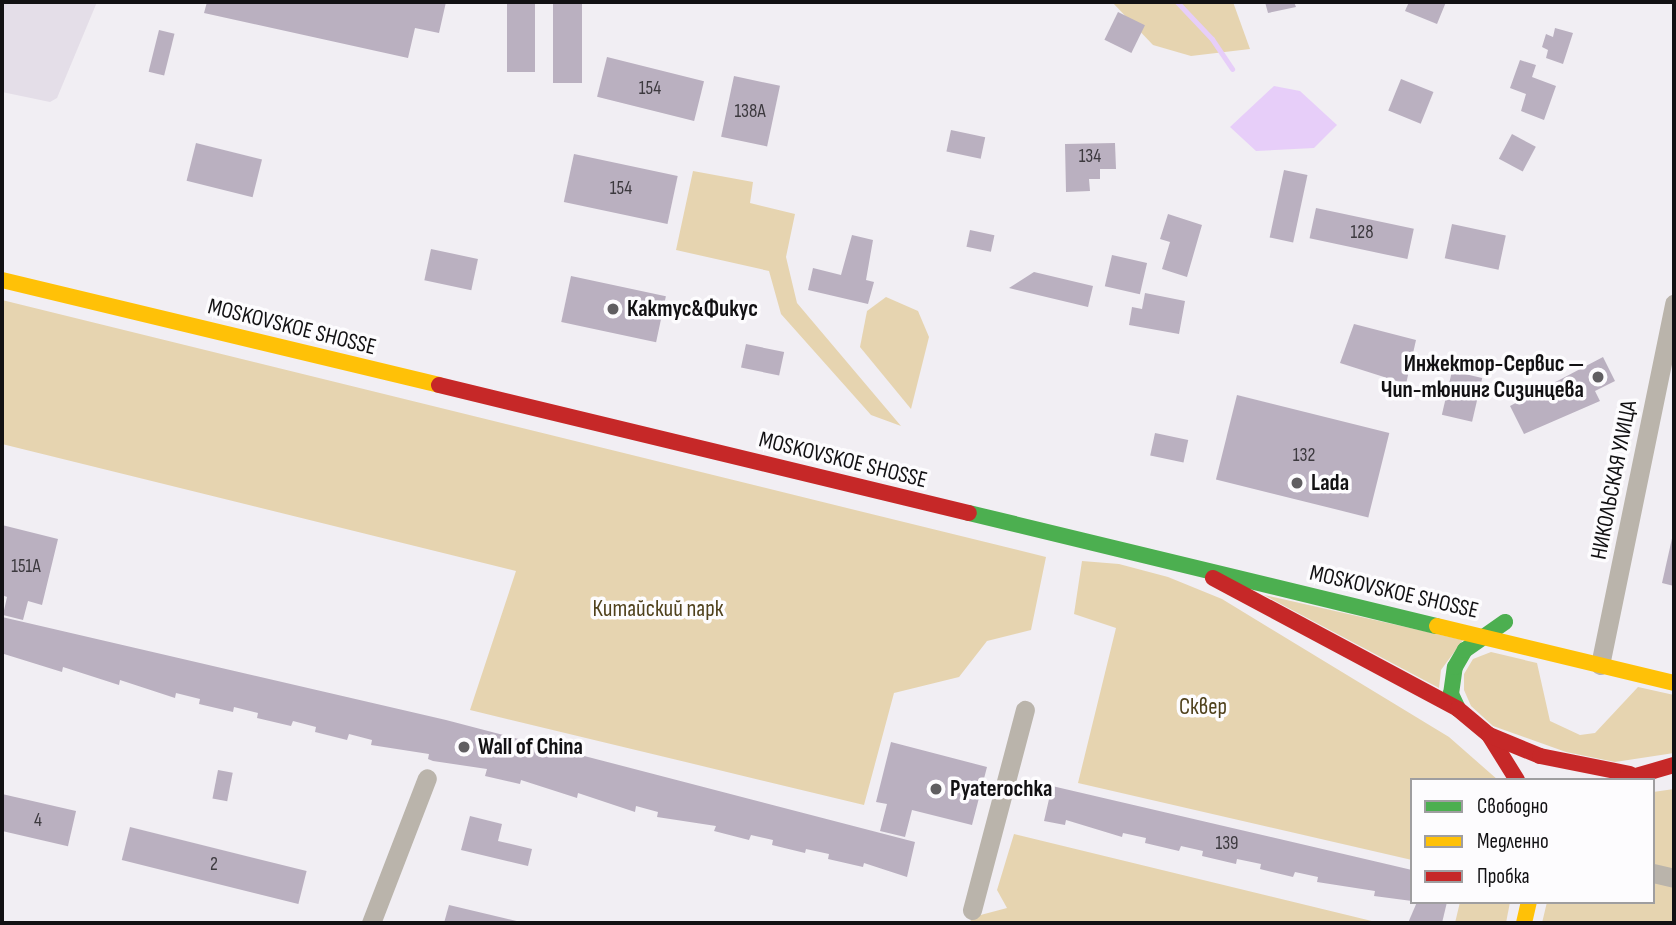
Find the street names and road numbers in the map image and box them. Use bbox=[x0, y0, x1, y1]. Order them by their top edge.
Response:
street label: MOSKOVSKOE SHOSSE bbox=[205, 293, 379, 361]
street label: НИКОЛЬСКАЯ УЛИЦА bbox=[1585, 398, 1643, 562]
street label: MOSKOVSKOE SHOSSE bbox=[756, 426, 930, 494]
street label: MOSKOVSKOE SHOSSE bbox=[1307, 559, 1481, 625]

